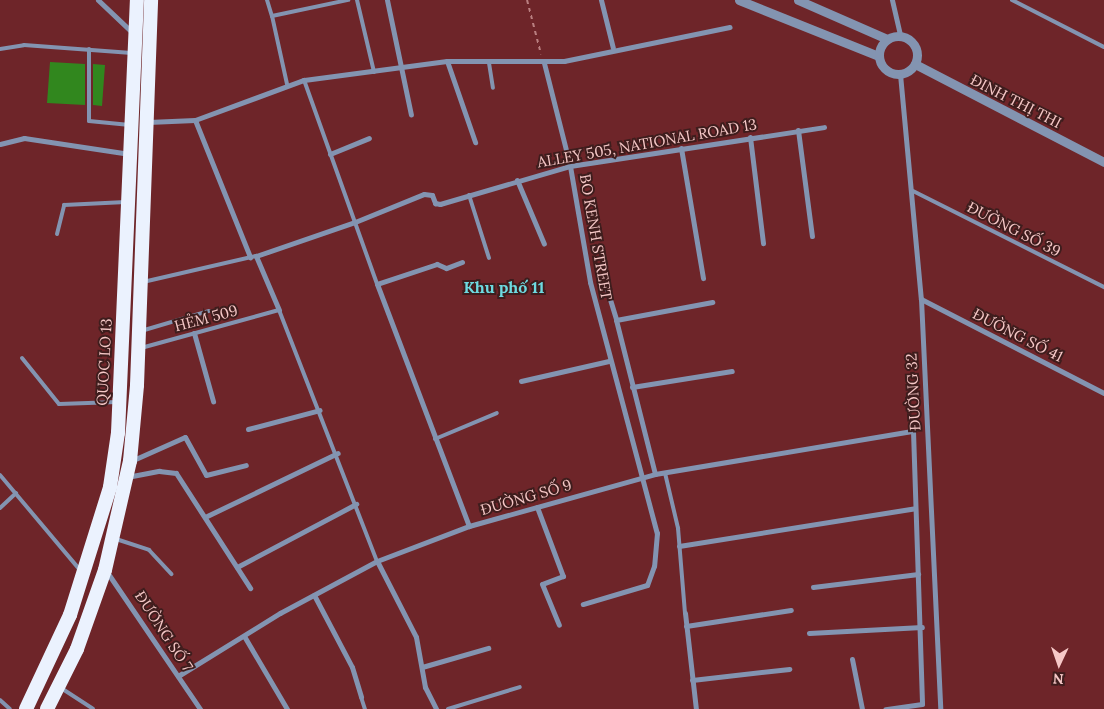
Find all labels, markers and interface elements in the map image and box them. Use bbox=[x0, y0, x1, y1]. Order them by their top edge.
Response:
street label: ĐINH THỊ THI bbox=[967, 70, 1065, 132]
street label: ALLEY 505, NATIONAL ROAD 13 bbox=[536, 115, 758, 171]
street label: BO KENH STREET bbox=[576, 173, 616, 301]
street label: ĐƯỜNG SỐ 39 bbox=[964, 198, 1064, 260]
district label: Khu phố 11 bbox=[463, 277, 545, 297]
street label: HẺM 509 bbox=[172, 301, 240, 335]
street label: ĐƯỜNG SỐ 41 bbox=[970, 305, 1066, 365]
street label: QUOC LO 13 bbox=[93, 318, 115, 406]
street label: ĐƯỜNG 32 bbox=[902, 353, 924, 431]
street label: ĐƯỜNG SỐ 9 bbox=[478, 475, 574, 519]
street label: ĐƯỜNG SỐ 7 bbox=[131, 587, 197, 675]
north arrow bbox=[1034, 639, 1084, 689]
text: N bbox=[1052, 670, 1064, 688]

